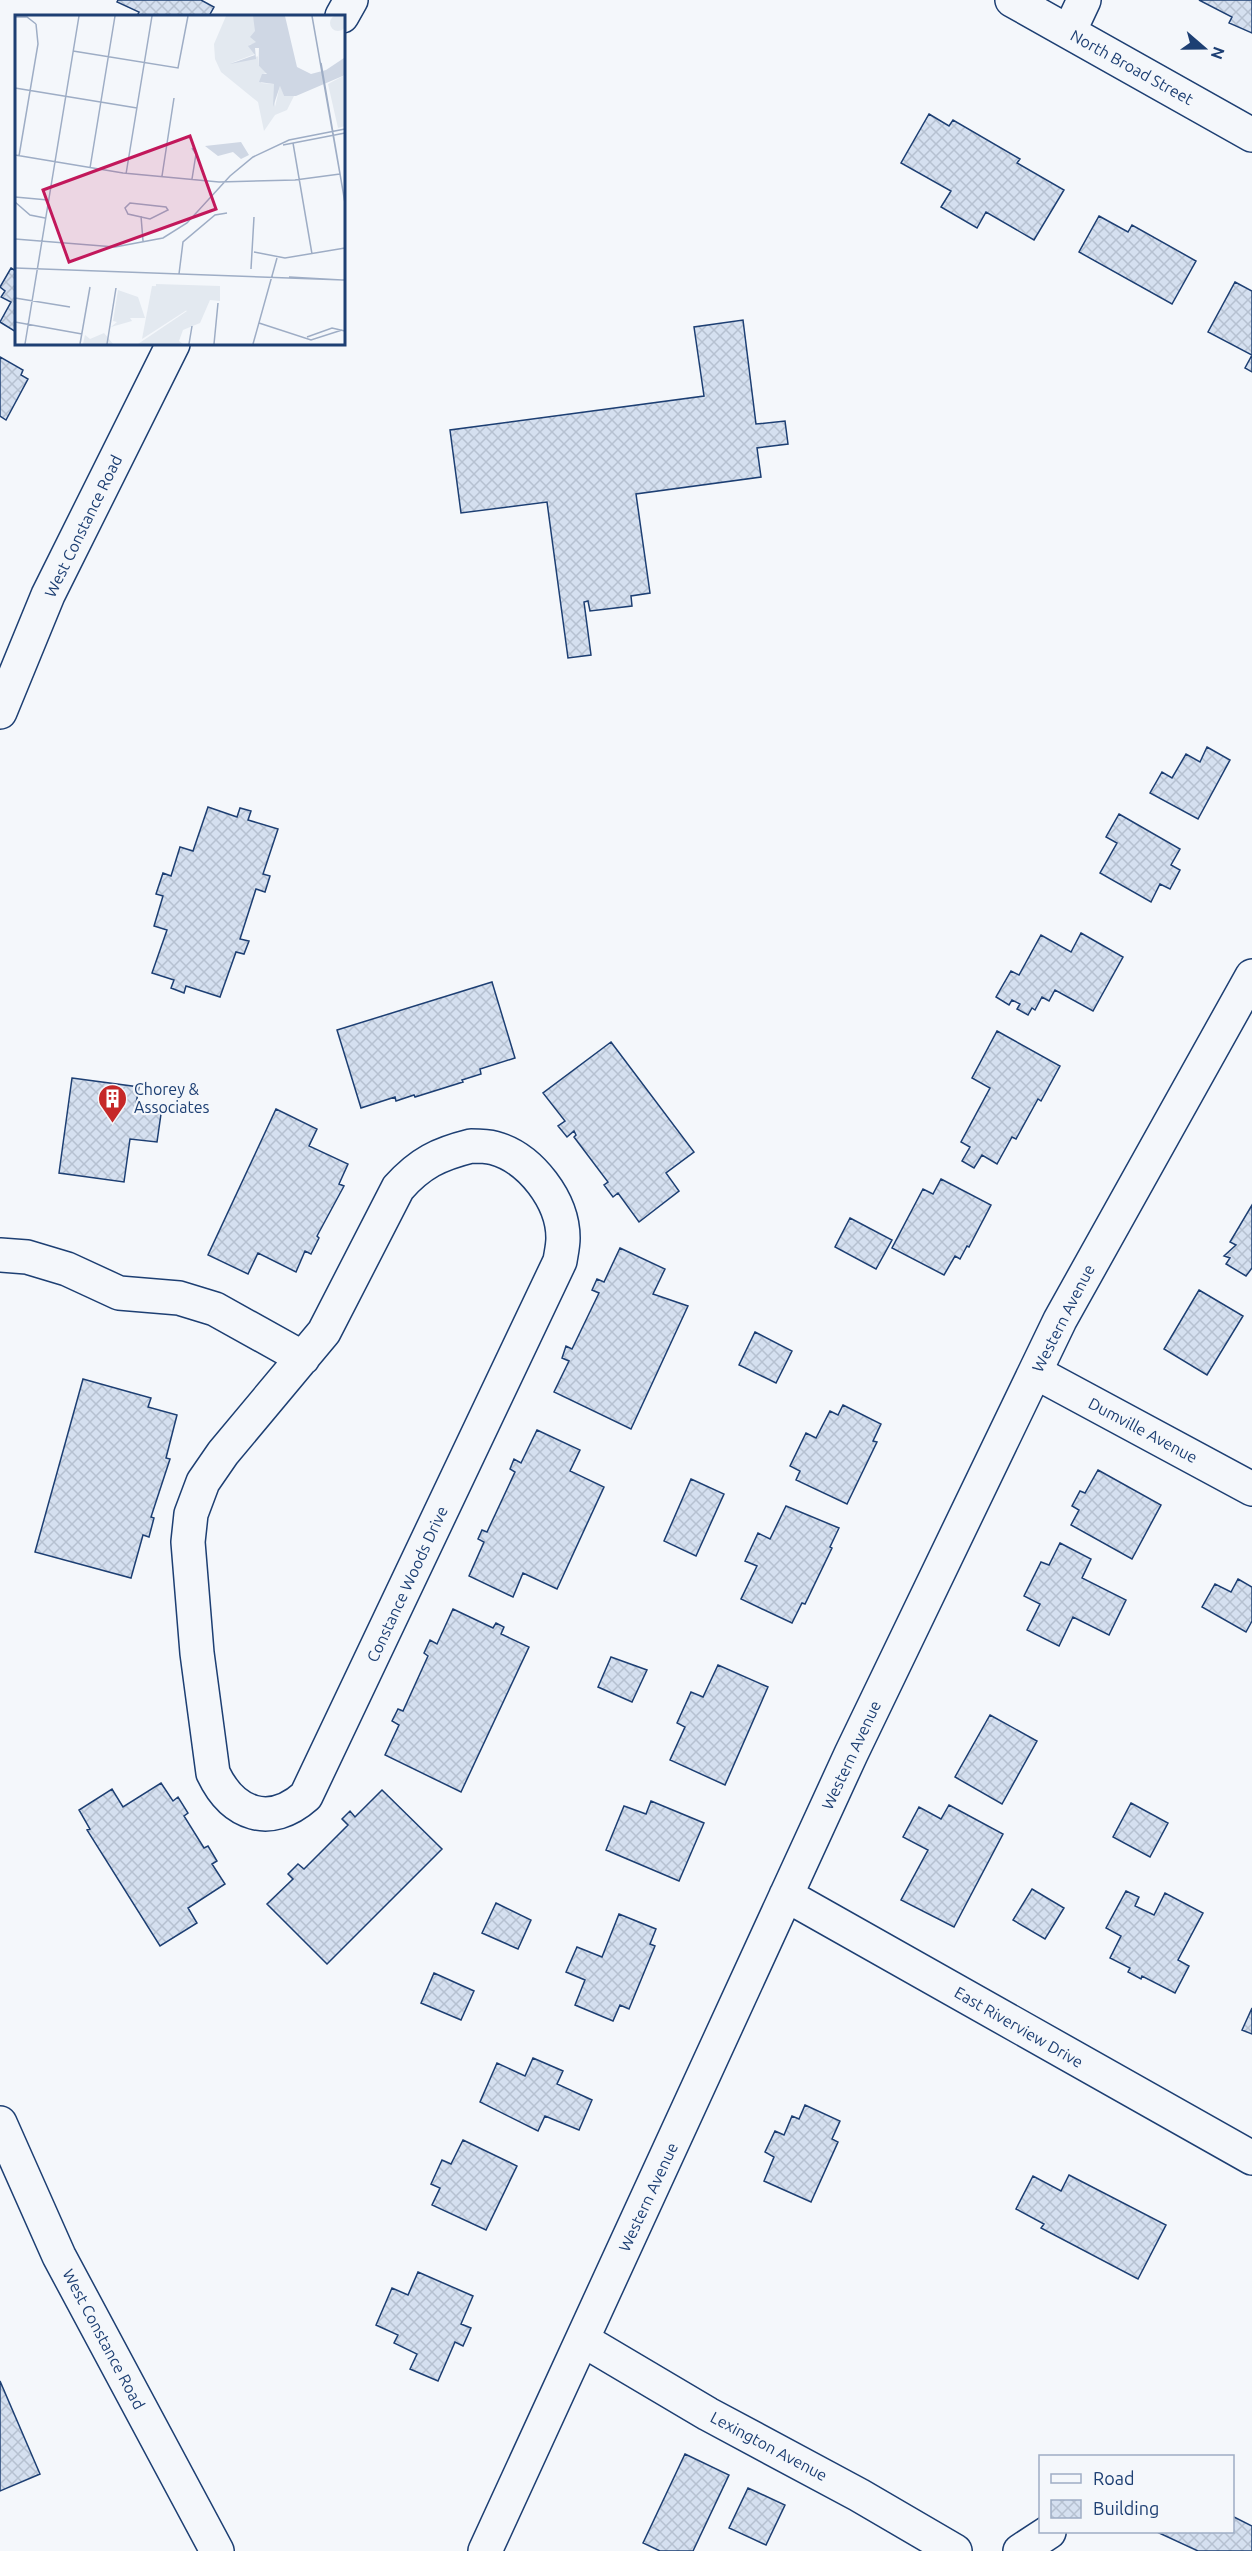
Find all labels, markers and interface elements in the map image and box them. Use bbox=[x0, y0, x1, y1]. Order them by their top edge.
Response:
inset map bbox=[15, 15, 345, 345]
north arrow bbox=[1174, 18, 1234, 78]
street label: North Broad Street bbox=[1068, 26, 1197, 109]
text: N bbox=[1208, 44, 1229, 62]
street label: West Constance Road bbox=[41, 452, 125, 600]
place label: Chorey & Associates bbox=[134, 1080, 209, 1116]
building icon: Chorey & Associates bbox=[97, 1082, 129, 1124]
street label: Western Avenue bbox=[1028, 1261, 1098, 1375]
street label: Dumville Avenue bbox=[1085, 1394, 1201, 1466]
street label: Constance Woods Drive bbox=[363, 1503, 451, 1665]
street label: Western Avenue bbox=[818, 1698, 884, 1812]
street label: East Riverview Drive bbox=[952, 1983, 1086, 2071]
street label: Western Avenue bbox=[615, 2140, 681, 2254]
street label: West Constance Road bbox=[59, 2266, 149, 2412]
street label: Lexington Avenue bbox=[708, 2408, 830, 2484]
legend bbox=[1039, 2455, 1234, 2533]
text: Road bbox=[1093, 2468, 1135, 2488]
text: Building bbox=[1093, 2498, 1159, 2518]

